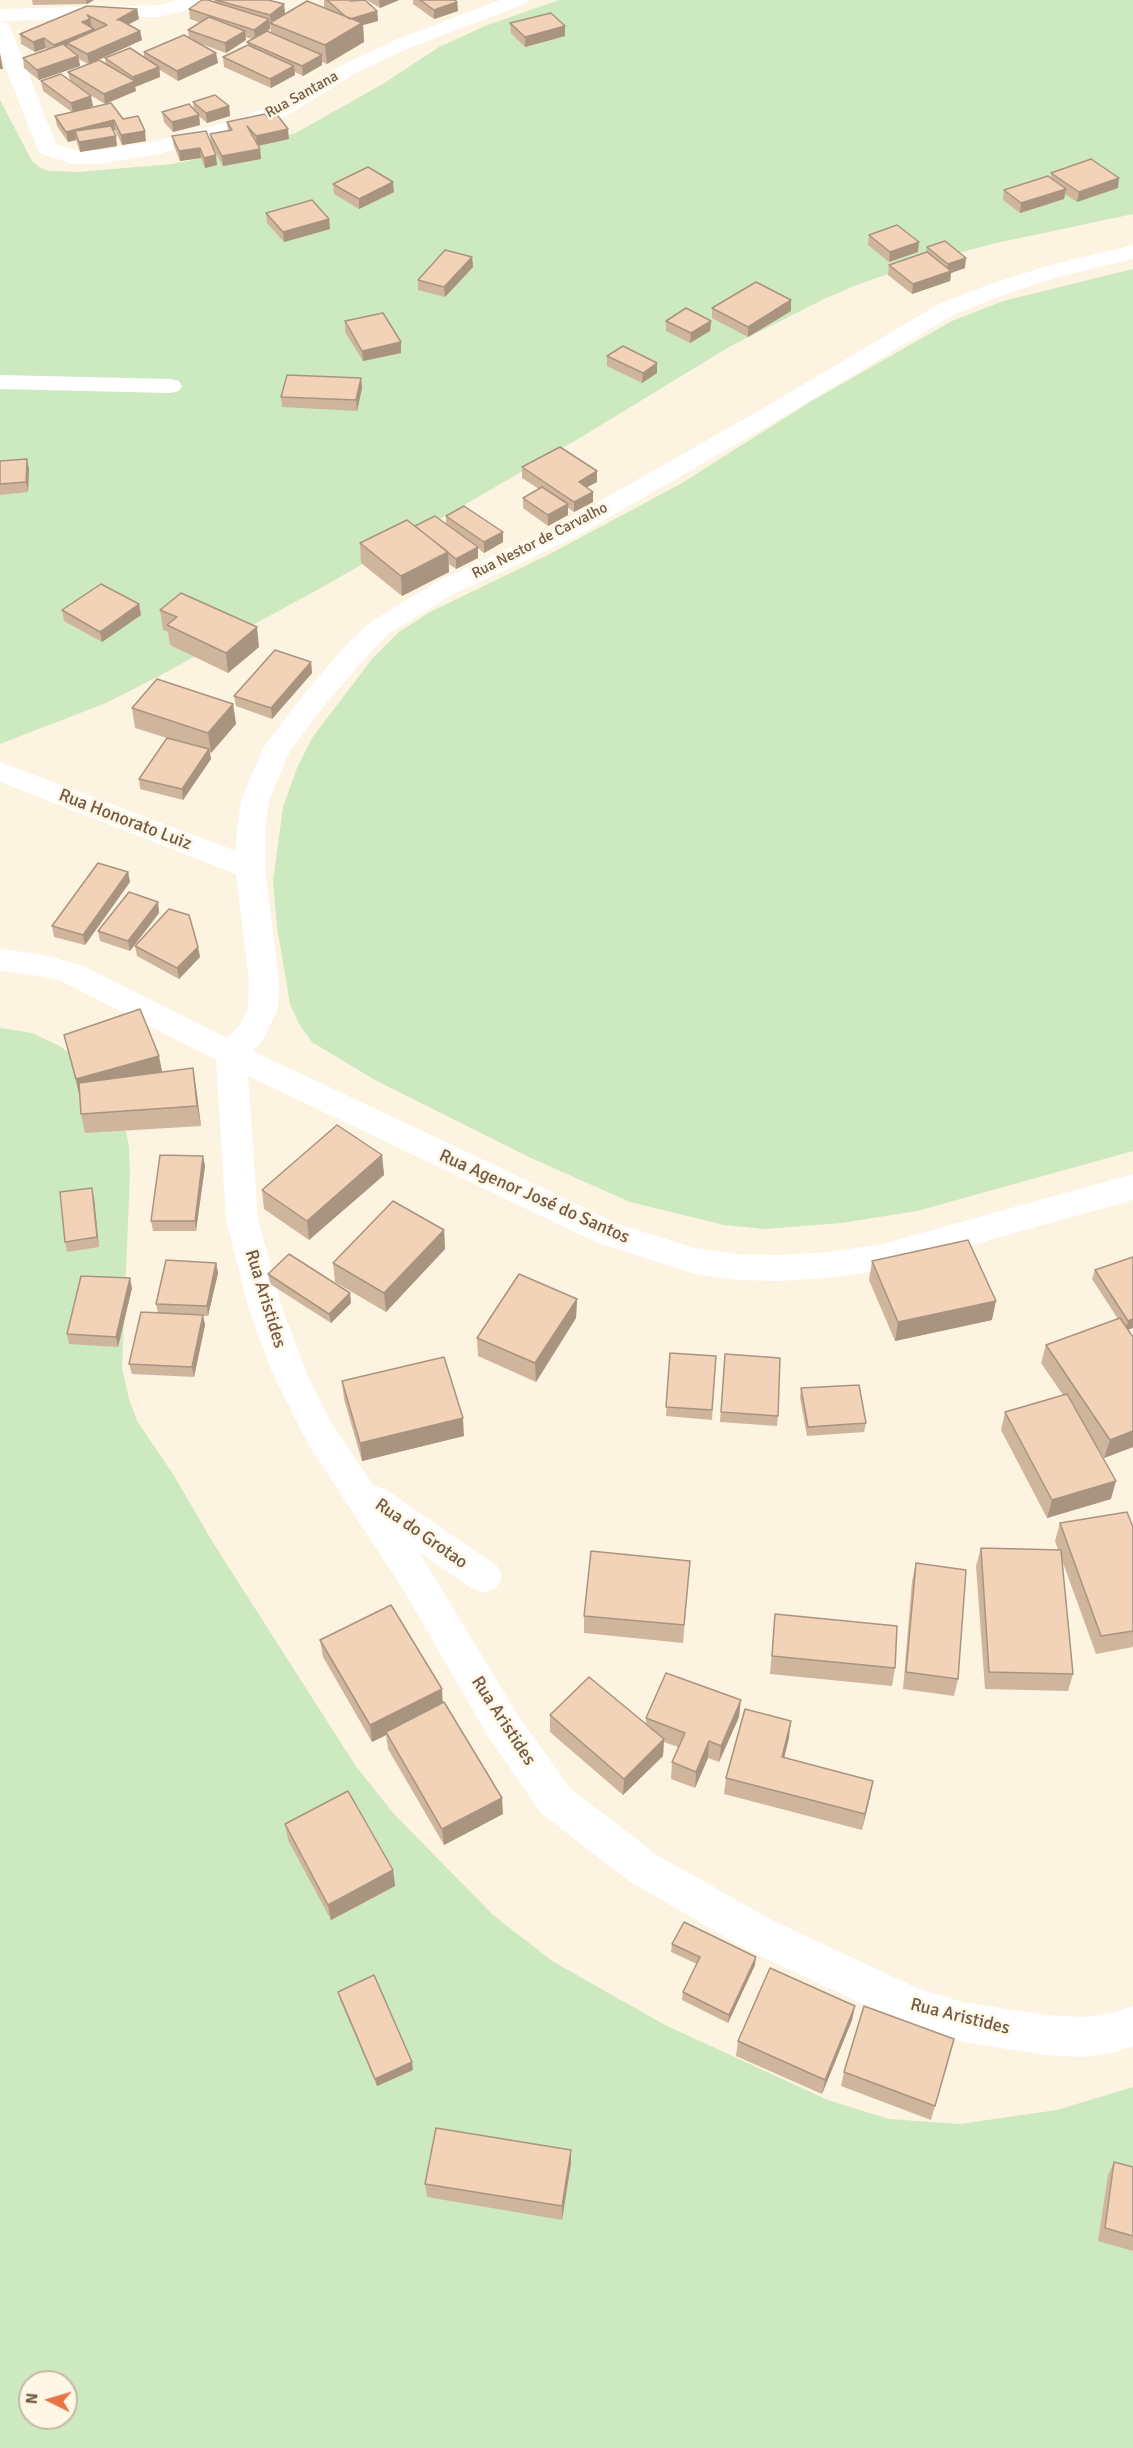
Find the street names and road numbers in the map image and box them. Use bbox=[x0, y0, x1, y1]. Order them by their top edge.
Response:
street label: Rua Santana bbox=[262, 68, 342, 122]
street label: Rua Nestor de Carvalho bbox=[469, 499, 611, 583]
street label: Rua Honorato Luiz bbox=[56, 785, 194, 855]
street label: Rua Agenor José do Santos bbox=[436, 1145, 632, 1249]
street label: Rua Aristides bbox=[240, 1247, 290, 1351]
street label: Rua do Grotao bbox=[371, 1494, 471, 1574]
street label: Rua Aristides bbox=[466, 1672, 540, 1770]
street label: Rua Aristides bbox=[908, 1994, 1012, 2040]

